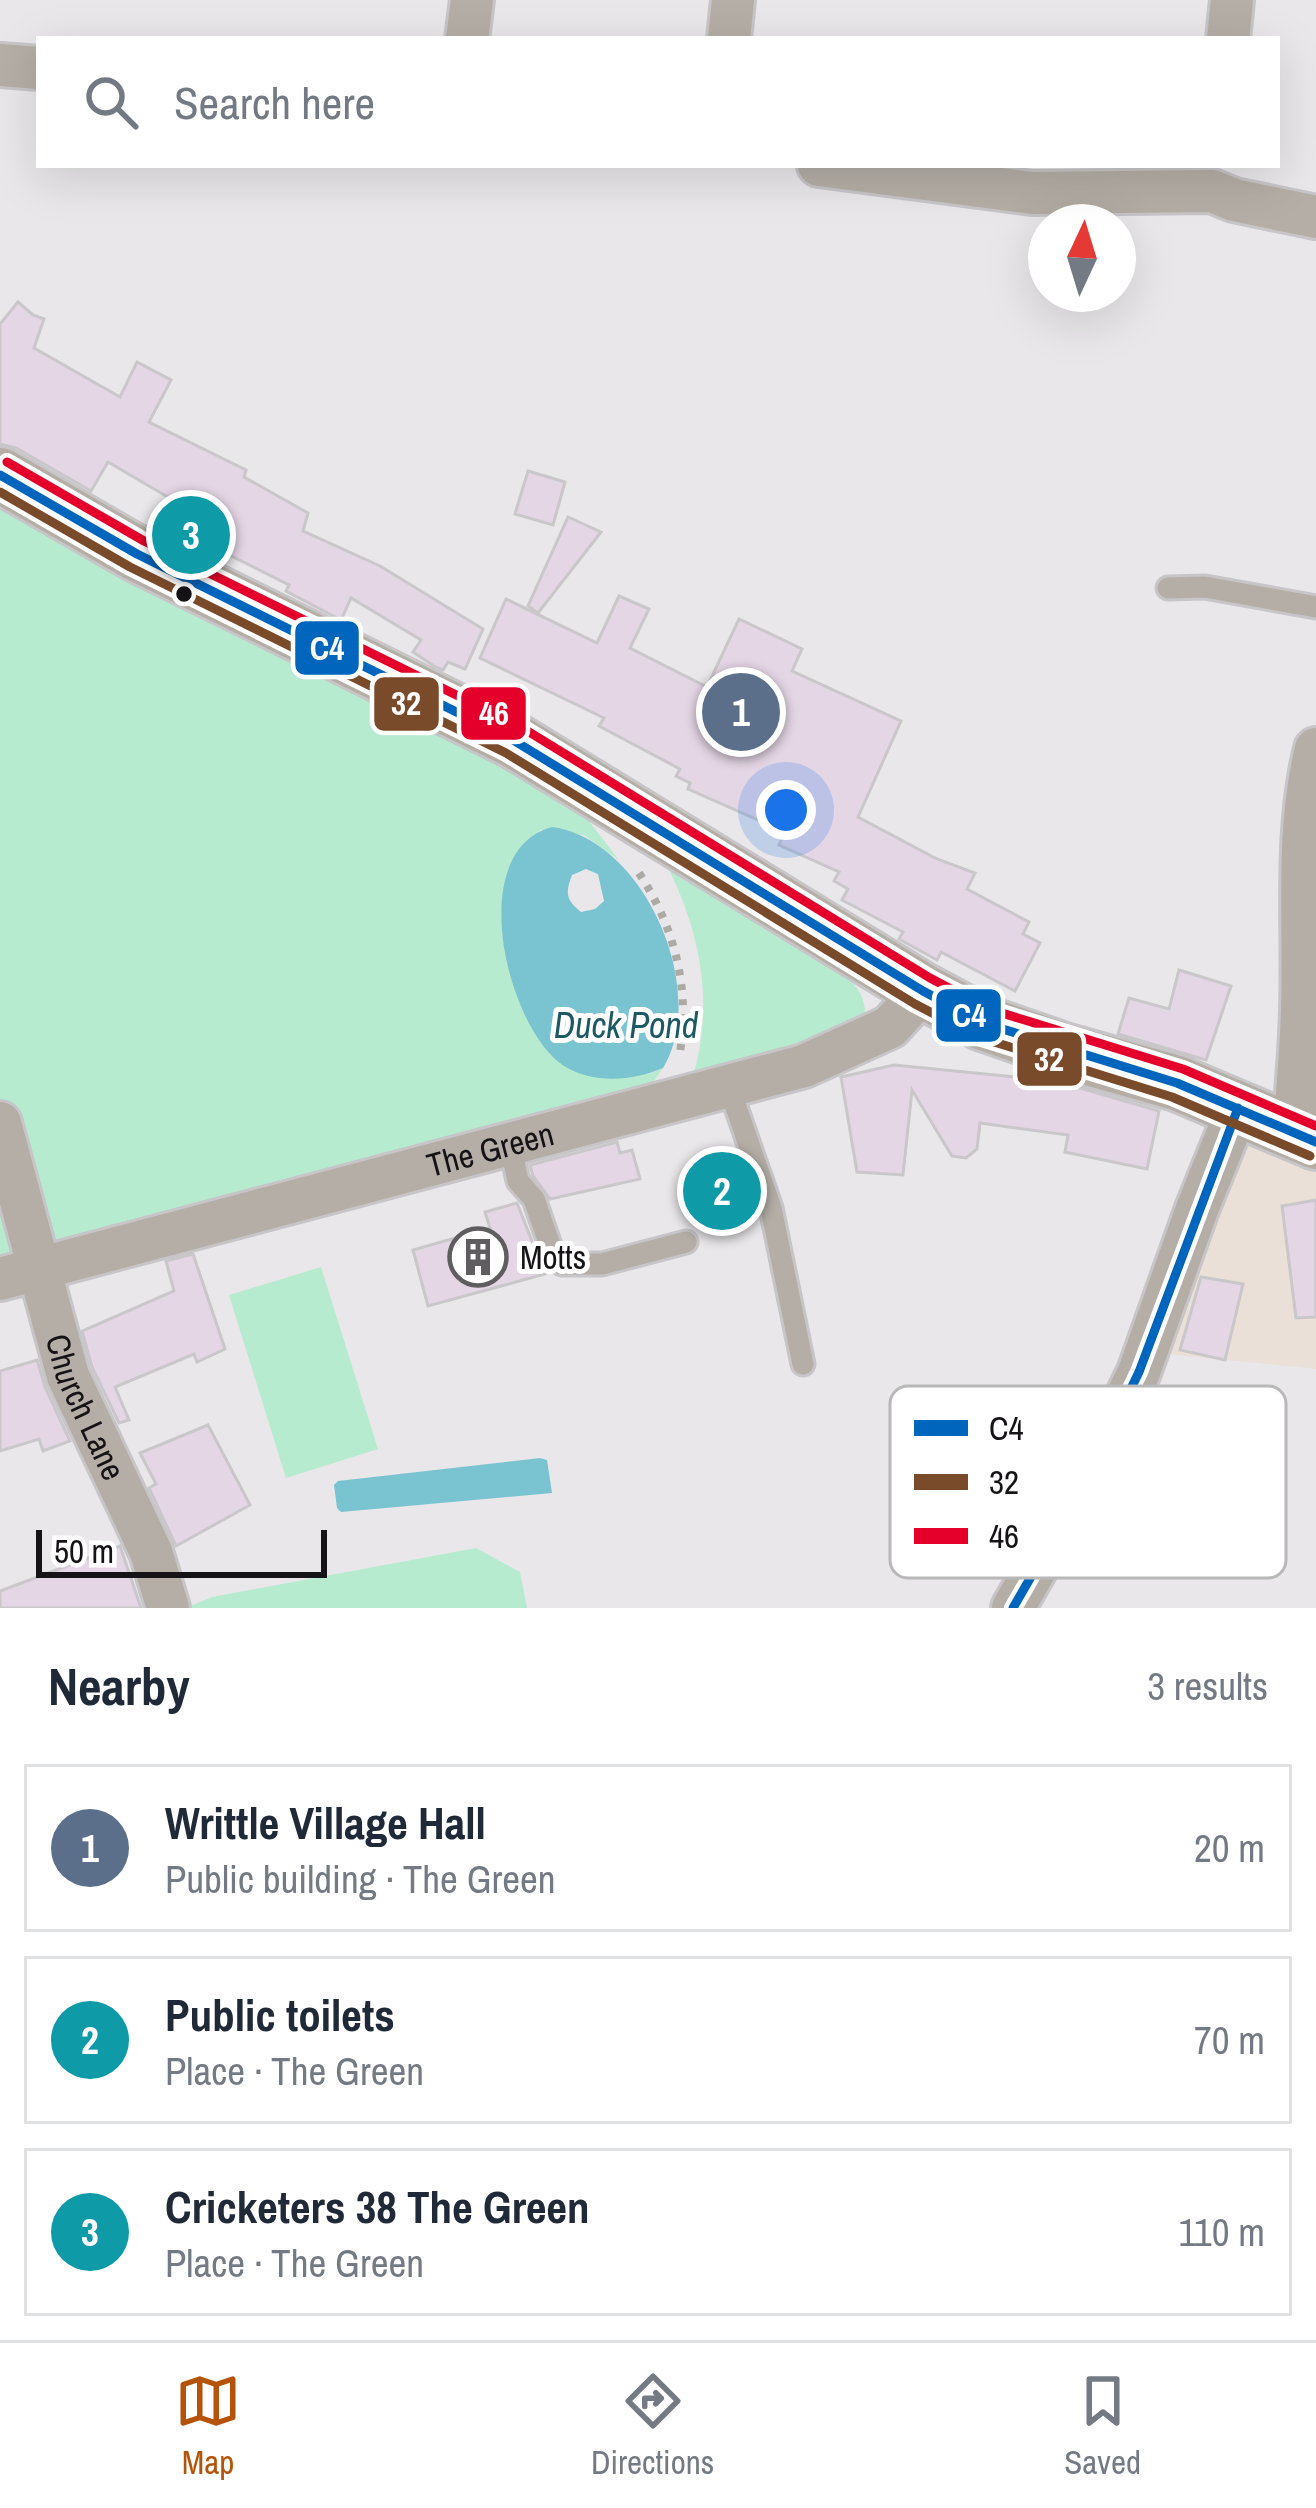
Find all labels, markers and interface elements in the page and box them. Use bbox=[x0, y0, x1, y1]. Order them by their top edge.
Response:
search box bbox=[36, 36, 1280, 168]
icon: search bbox=[78, 69, 144, 135]
text: Search here bbox=[174, 72, 375, 133]
north arrow bbox=[1028, 204, 1136, 312]
pin: 3 bbox=[152, 490, 230, 580]
unlabelled marker bbox=[173, 583, 195, 605]
line badge: C4 bbox=[293, 619, 361, 677]
text: C4 bbox=[310, 626, 344, 670]
pin: 1 bbox=[702, 667, 780, 757]
line badge: 32 bbox=[372, 675, 441, 733]
text: 32 bbox=[391, 681, 421, 725]
line badge: 46 bbox=[459, 685, 528, 742]
text: 46 bbox=[479, 691, 509, 735]
your location bbox=[756, 780, 816, 840]
line badge: C4 bbox=[934, 987, 1003, 1044]
text: C4 bbox=[952, 993, 986, 1037]
water label: Duck Pond bbox=[554, 1001, 699, 1049]
line badge: 32 bbox=[1015, 1030, 1084, 1088]
text: 32 bbox=[1034, 1037, 1064, 1081]
street label: The Green bbox=[422, 1111, 558, 1187]
pin: 2 bbox=[683, 1146, 761, 1236]
building icon: Motts bbox=[447, 1226, 509, 1288]
place label: Motts bbox=[520, 1235, 586, 1279]
street label: Church Lane bbox=[36, 1329, 136, 1487]
legend bbox=[890, 1386, 1286, 1578]
text: C4 bbox=[989, 1406, 1024, 1450]
text: 32 bbox=[989, 1460, 1019, 1504]
text: 46 bbox=[989, 1514, 1019, 1558]
scale bar bbox=[36, 1524, 327, 1577]
text: 50 m bbox=[54, 1529, 114, 1573]
text: Nearby bbox=[48, 1652, 190, 1721]
text: 3 results bbox=[1147, 1660, 1268, 1712]
text: Writtle Village Hall bbox=[165, 1792, 486, 1853]
text: 1 bbox=[81, 1822, 99, 1874]
text: 20 m bbox=[1194, 1822, 1265, 1874]
text: Public building · The Green bbox=[165, 1853, 556, 1905]
text: Public toilets bbox=[165, 1984, 395, 2045]
text: 2 bbox=[81, 2014, 99, 2066]
text: 70 m bbox=[1194, 2014, 1265, 2066]
text: Place · The Green bbox=[165, 2045, 424, 2097]
text: Cricketers 38 The Green bbox=[165, 2176, 590, 2237]
text: 3 bbox=[81, 2206, 99, 2258]
text: 110 m bbox=[1178, 2206, 1265, 2258]
text: Place · The Green bbox=[165, 2237, 424, 2289]
tab: Map bbox=[175, 2368, 241, 2484]
tab: Directions bbox=[591, 2368, 714, 2484]
tab: Saved bbox=[1064, 2368, 1141, 2484]

